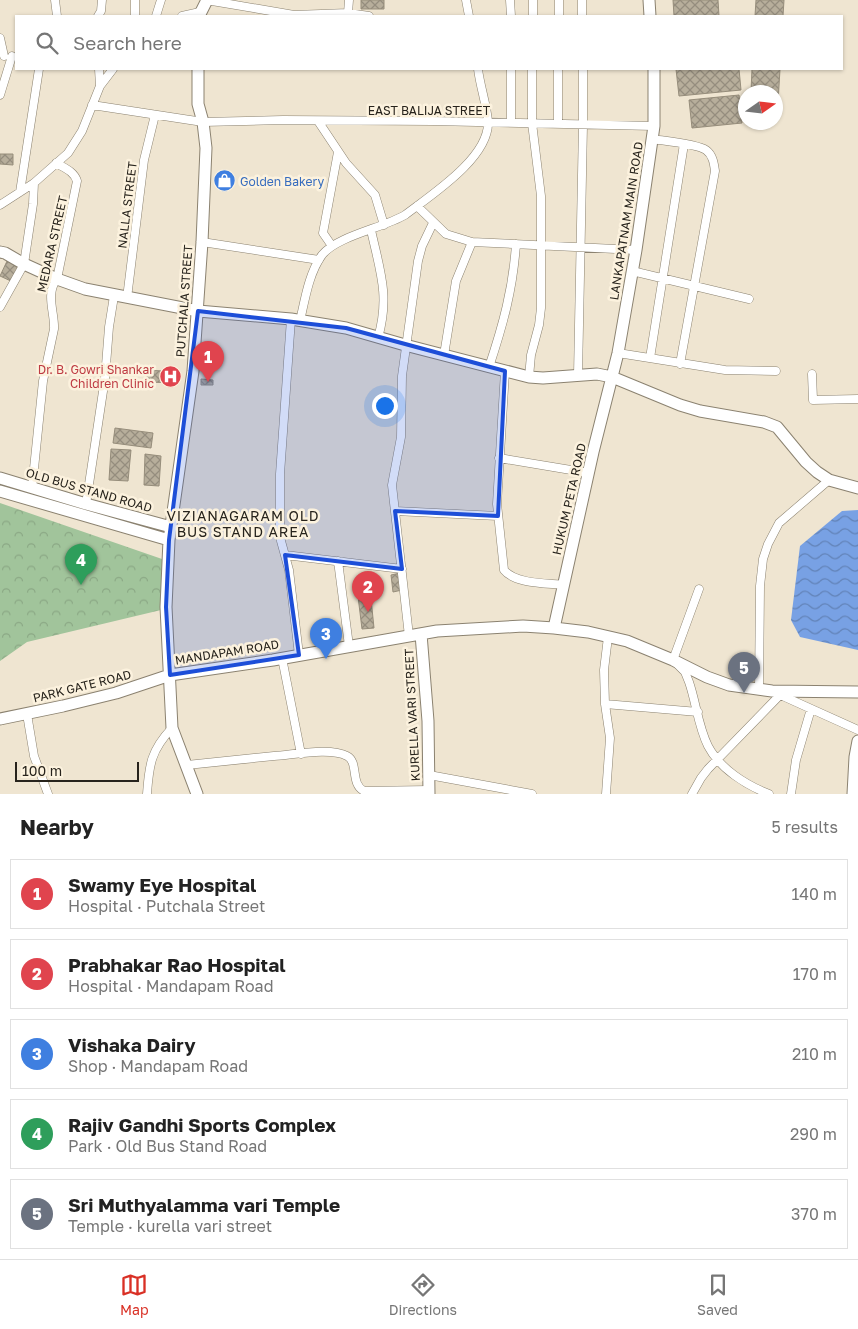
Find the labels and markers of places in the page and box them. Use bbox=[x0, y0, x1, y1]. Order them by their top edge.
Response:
shop icon: Golden Bakery bbox=[212, 169, 236, 193]
place label: Golden Bakery bbox=[240, 174, 324, 189]
pin: 1 bbox=[192, 341, 224, 382]
place label: Dr. B. Gowri Shankar Children Clinic bbox=[38, 362, 154, 391]
hospital icon: Dr. B. Gowri Shankar Children Clinic bbox=[158, 364, 182, 388]
pin: 4 bbox=[65, 544, 97, 585]
pin: 2 bbox=[352, 571, 384, 612]
pin: 3 bbox=[310, 618, 342, 659]
pin: 5 bbox=[728, 652, 760, 693]

